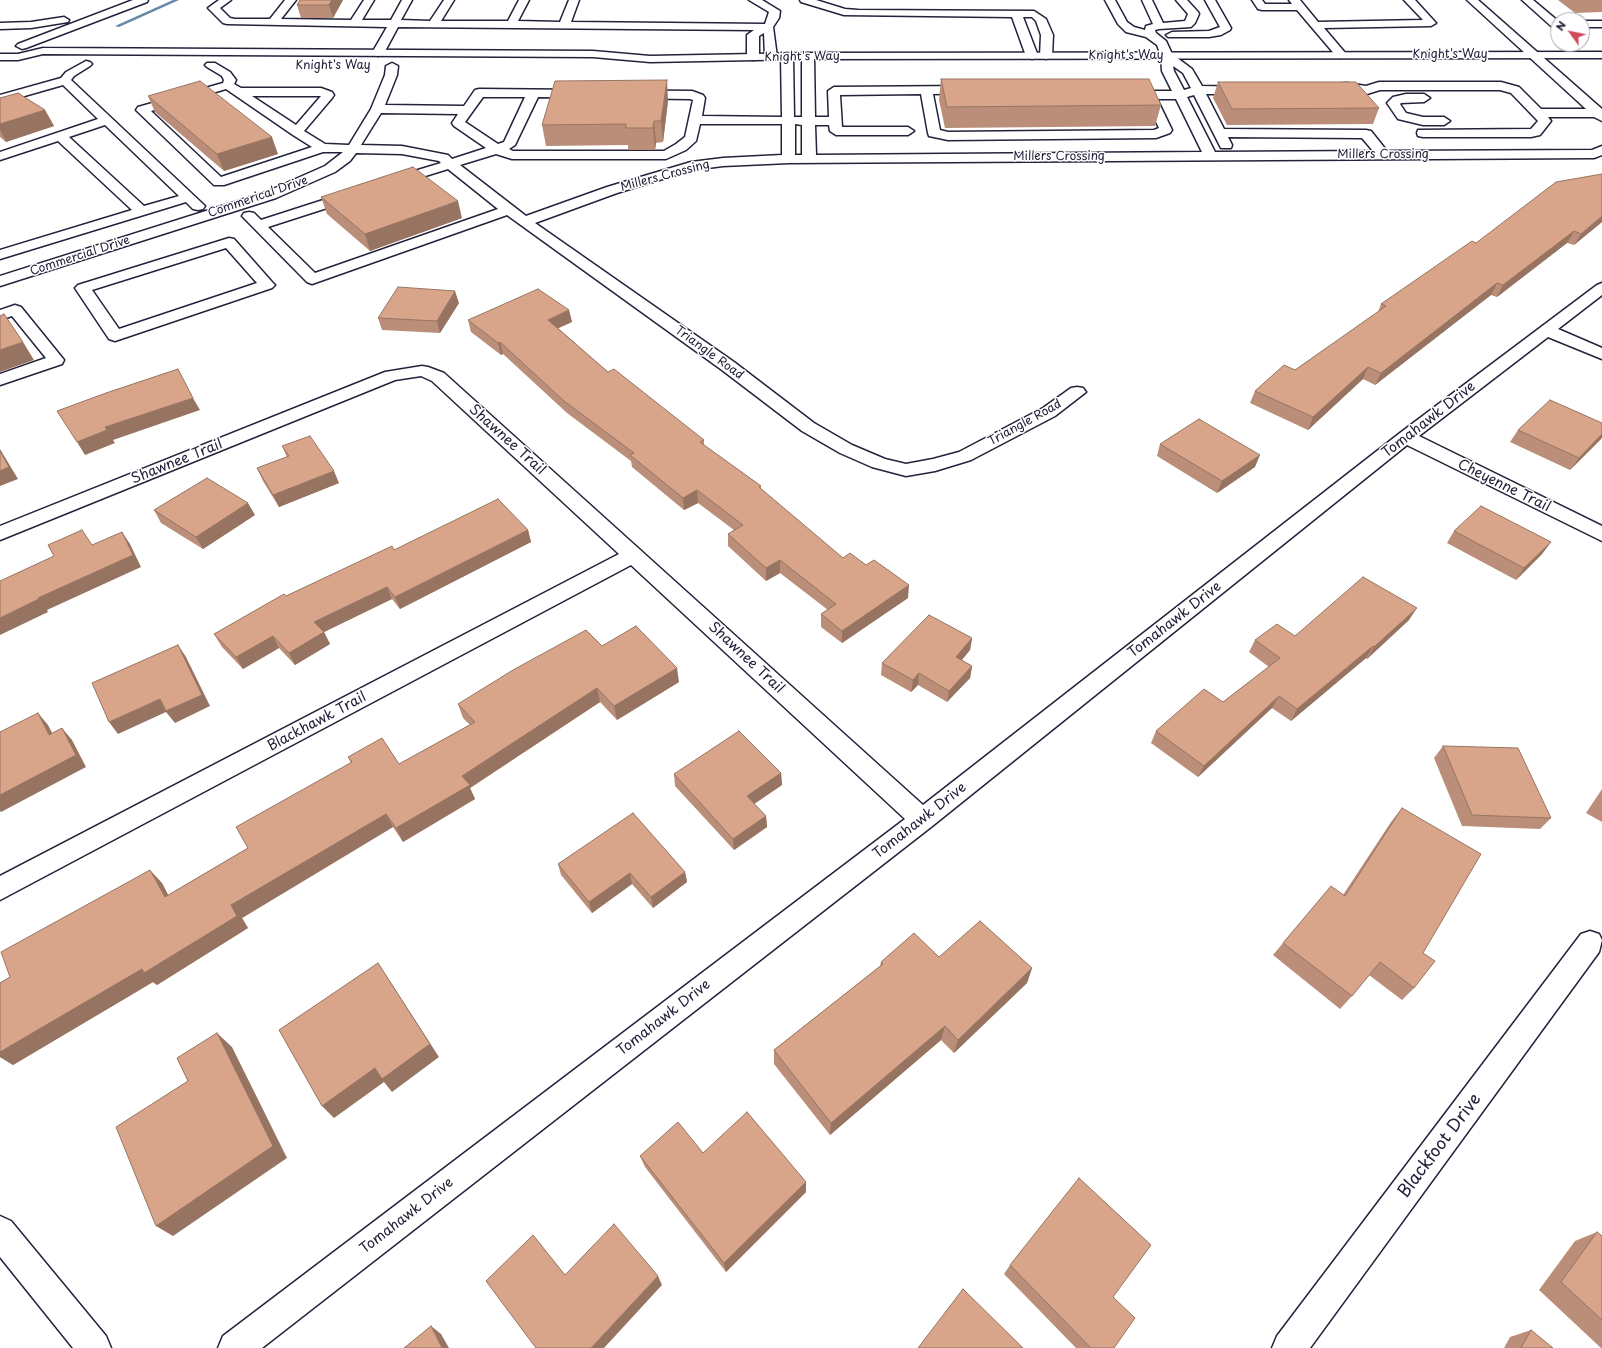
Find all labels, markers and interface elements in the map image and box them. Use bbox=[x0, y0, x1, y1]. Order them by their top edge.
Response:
north arrow bbox=[1550, 12, 1590, 52]
text: N bbox=[1551, 17, 1570, 34]
street label: Knight's Way bbox=[1412, 48, 1488, 62]
street label: Knight's Way bbox=[764, 49, 840, 65]
street label: Knight's Way bbox=[1088, 49, 1164, 63]
street label: Knight's Way bbox=[295, 59, 371, 73]
street label: Millers Crossing bbox=[1337, 148, 1429, 162]
street label: Millers Crossing bbox=[1013, 150, 1105, 164]
street label: Millers Crossing bbox=[619, 157, 711, 195]
street label: Commerical Drive bbox=[206, 173, 310, 221]
street label: Commercial Drive bbox=[28, 233, 132, 279]
street label: Triangle Road bbox=[672, 323, 746, 383]
street label: Tomahawk Drive bbox=[1379, 378, 1479, 462]
street label: Triangle Road bbox=[986, 397, 1064, 449]
street label: Shawnee Trail bbox=[465, 401, 549, 479]
street label: Shawnee Trail bbox=[129, 436, 225, 488]
street label: Cheyenne Trail bbox=[1455, 456, 1553, 516]
street label: Tomahawk Drive bbox=[1125, 578, 1225, 662]
street label: Shawnee Trail bbox=[705, 619, 787, 697]
street label: Blackhawk Trail bbox=[265, 689, 369, 755]
street label: Tomahawk Drive bbox=[870, 779, 970, 863]
street label: Tomahawk Drive bbox=[614, 976, 714, 1060]
street label: Blackfoot Drive bbox=[1394, 1090, 1486, 1202]
street label: Tomahawk Drive bbox=[357, 1174, 457, 1258]

